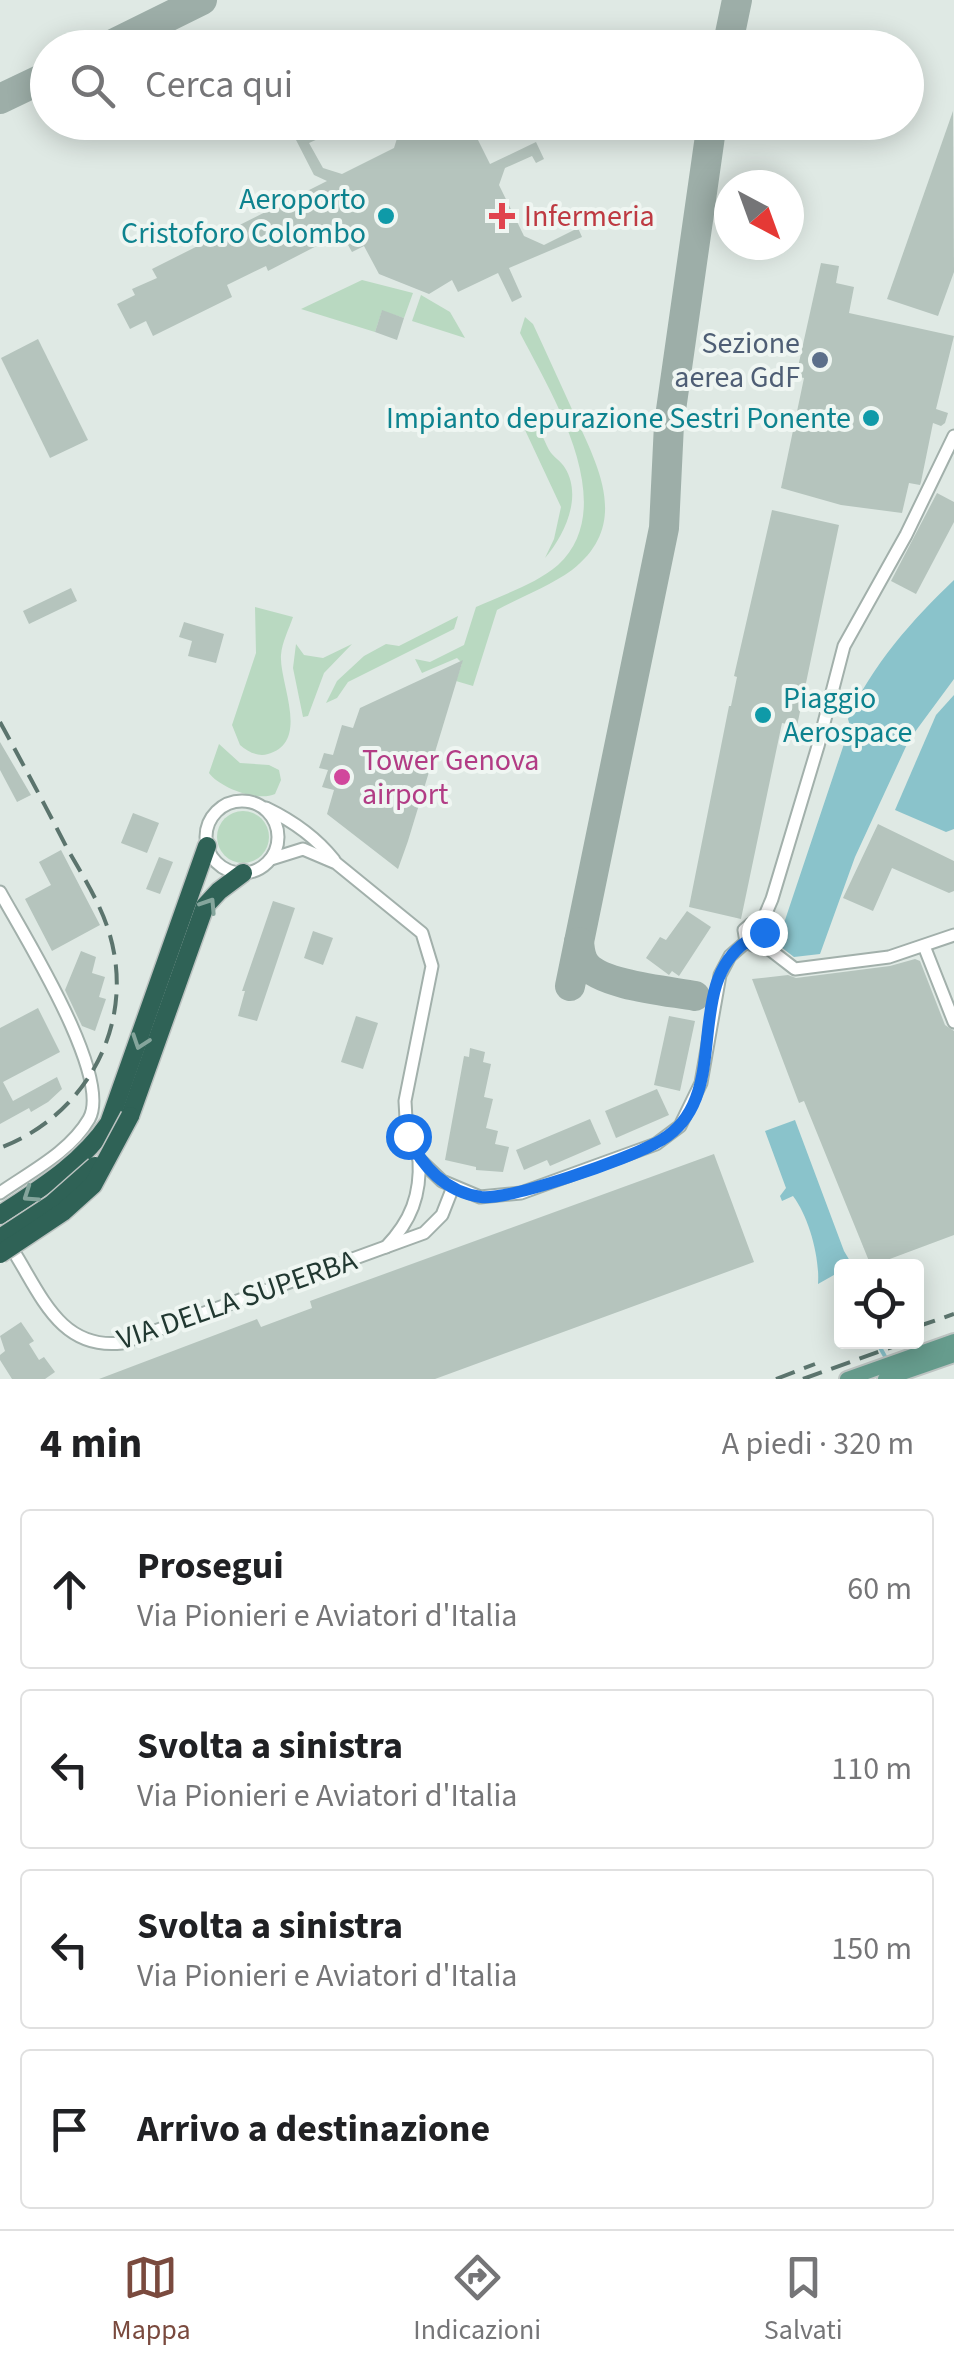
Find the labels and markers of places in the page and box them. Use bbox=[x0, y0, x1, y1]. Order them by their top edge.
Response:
place label: Aeroporto Cristoforo Colombo bbox=[121, 178, 366, 255]
place label: Infermeria bbox=[524, 195, 655, 238]
marker: Infermeria bbox=[489, 203, 515, 229]
marker: Aeroporto Cristoforo Colombo bbox=[375, 205, 397, 227]
place label: Sezione aerea GdF bbox=[674, 322, 800, 399]
marker: Sezione aerea GdF bbox=[809, 349, 831, 371]
place label: Impianto depurazione Sestri Ponente bbox=[386, 397, 851, 440]
marker: Impianto depurazione Sestri Ponente bbox=[860, 407, 882, 429]
place label: Piaggio Aerospace bbox=[783, 677, 912, 754]
marker: Piaggio Aerospace bbox=[752, 704, 774, 726]
place label: Tower Genova airport bbox=[362, 739, 539, 816]
marker: Tower Genova airport bbox=[331, 766, 353, 788]

